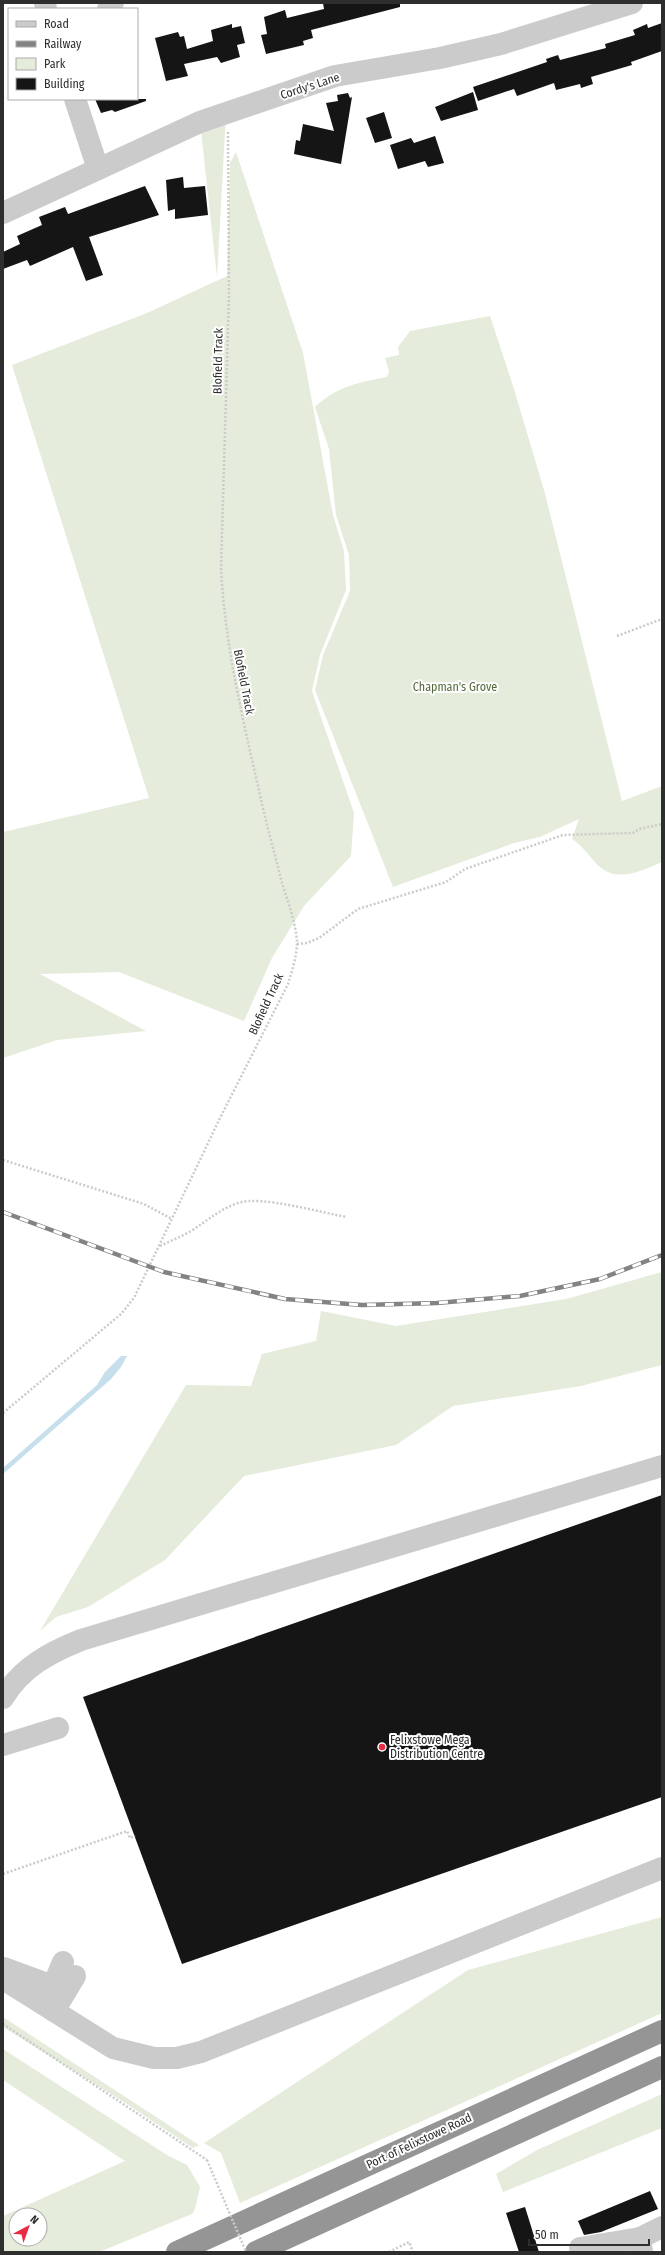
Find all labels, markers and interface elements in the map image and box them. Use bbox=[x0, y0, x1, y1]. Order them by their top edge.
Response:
legend bbox=[8, 8, 138, 100]
text: Road bbox=[44, 17, 69, 31]
text: Railway bbox=[44, 37, 82, 51]
text: Park bbox=[44, 57, 66, 71]
street label: Cordy's Lane bbox=[279, 70, 341, 102]
text: Building bbox=[44, 77, 85, 91]
street label: Blofield Track bbox=[210, 327, 226, 394]
street label: Blofield Track bbox=[231, 648, 257, 716]
park label: Chapman's Grove bbox=[413, 680, 497, 694]
street label: Blofield Track bbox=[246, 971, 286, 1037]
place label: Felixstowe Mega Distribution Centre bbox=[390, 1733, 483, 1761]
marker: Felixstowe Mega Distribution Centre bbox=[377, 1742, 387, 1752]
street label: Port of Felixstowe Road bbox=[364, 2110, 474, 2172]
north arrow bbox=[8, 2207, 48, 2247]
text: N bbox=[27, 2213, 41, 2227]
scale bar bbox=[529, 2221, 649, 2247]
text: 50 m bbox=[535, 2228, 559, 2242]

